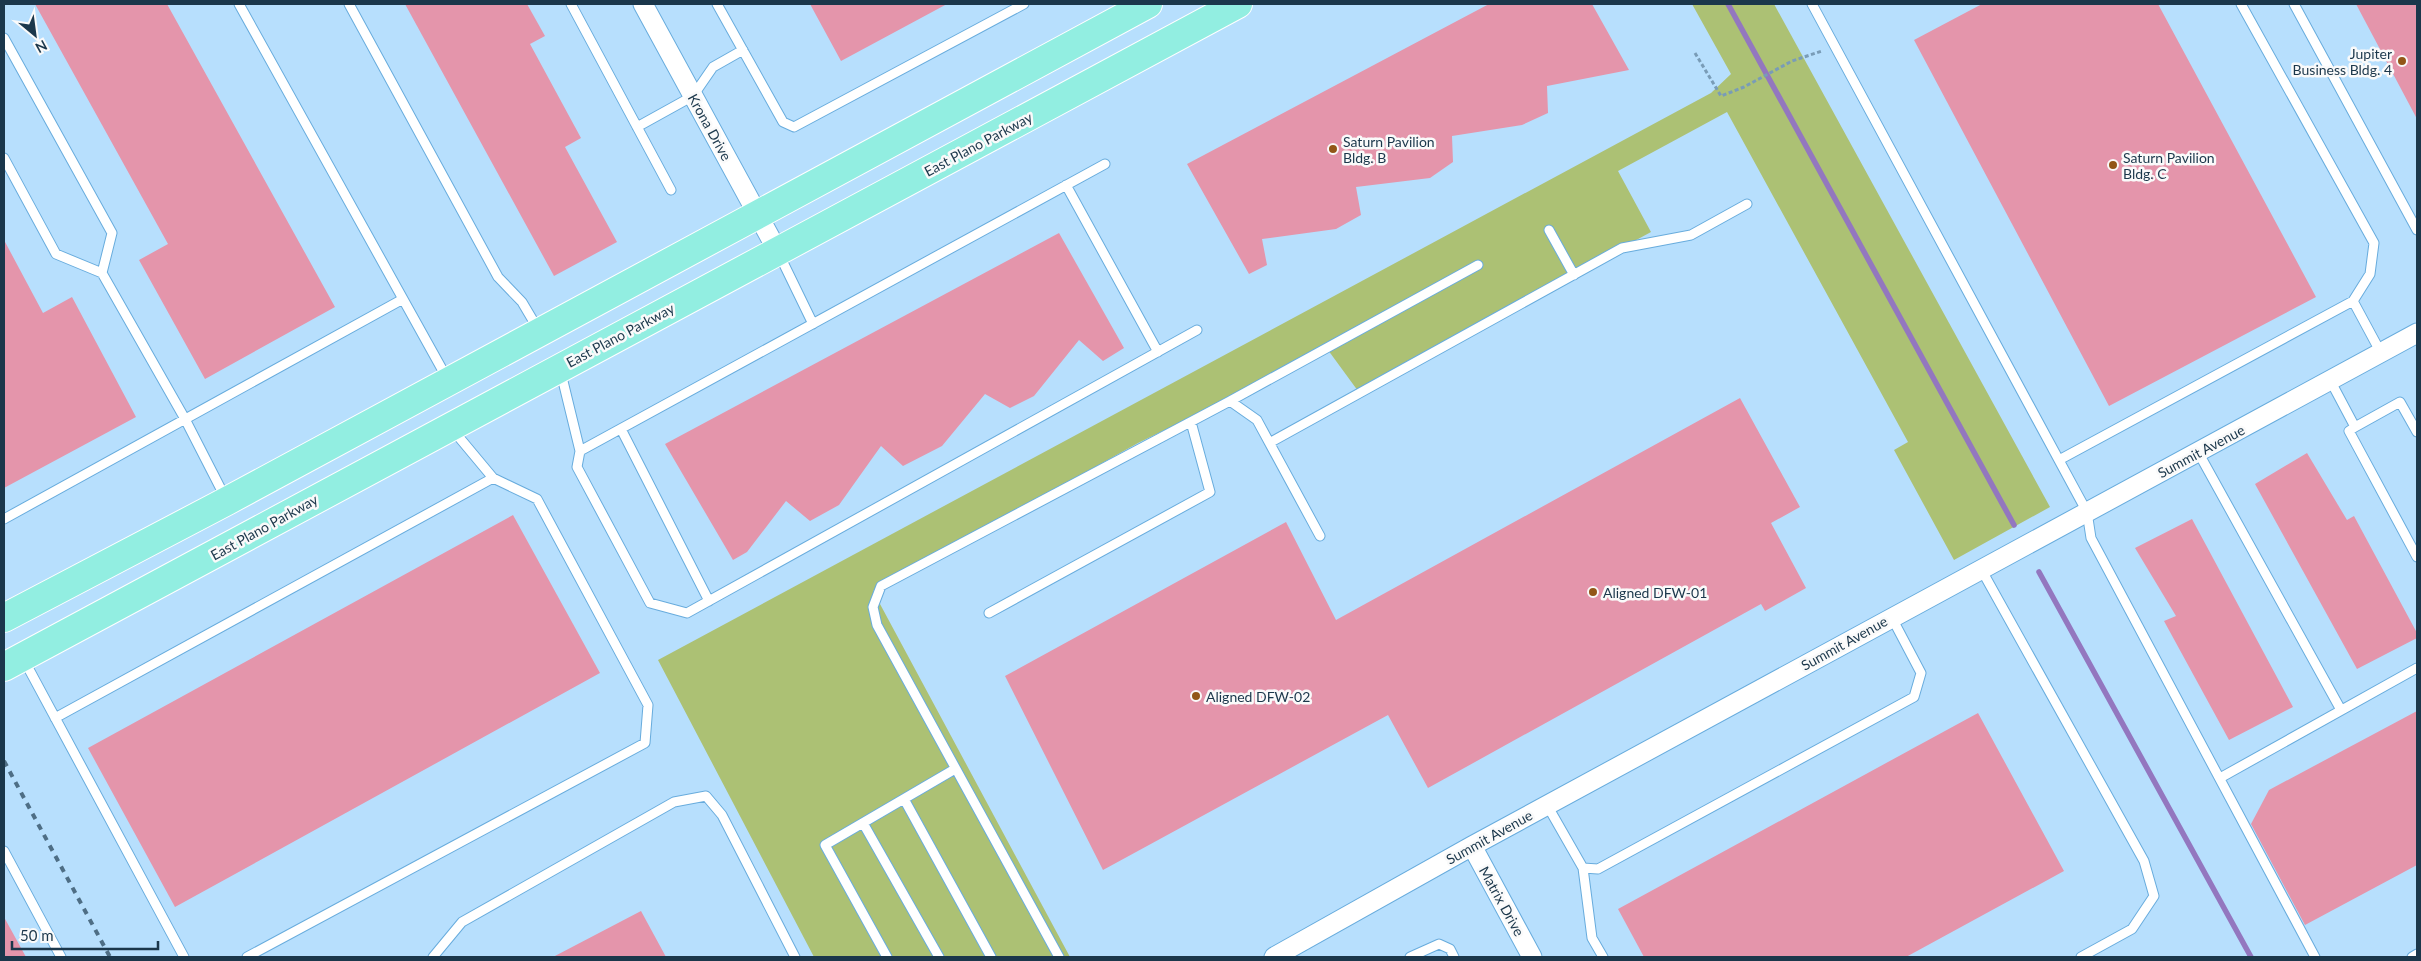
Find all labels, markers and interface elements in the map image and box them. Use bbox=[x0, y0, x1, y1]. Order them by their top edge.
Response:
north arrow bbox=[10, 10, 60, 60]
text: N bbox=[33, 37, 50, 57]
place label: Jupiter Business Bldg. 4 bbox=[2293, 45, 2392, 78]
marker: Jupiter Business Bldg. 4 bbox=[2396, 55, 2408, 67]
street label: Krona Drive bbox=[685, 91, 735, 163]
street label: East Plano Parkway bbox=[921, 108, 1036, 180]
place label: Saturn Pavilion Bldg. B bbox=[1343, 133, 1435, 166]
marker: Saturn Pavilion Bldg. B bbox=[1327, 143, 1339, 155]
place label: Saturn Pavilion Bldg. C bbox=[2123, 149, 2215, 182]
marker: Saturn Pavilion Bldg. C bbox=[2107, 159, 2119, 171]
street label: East Plano Parkway bbox=[563, 299, 678, 371]
street label: Summit Avenue bbox=[2155, 421, 2247, 481]
street label: East Plano Parkway bbox=[207, 490, 321, 563]
place label: Aligned DFW-01 bbox=[1603, 584, 1707, 601]
marker: Aligned DFW-01 bbox=[1587, 586, 1599, 598]
street label: Summit Avenue bbox=[1798, 612, 1890, 674]
place label: Aligned DFW-02 bbox=[1206, 688, 1310, 705]
marker: Aligned DFW-02 bbox=[1190, 690, 1202, 702]
street label: Summit Avenue bbox=[1443, 806, 1535, 868]
street label: Matrix Drive bbox=[1476, 863, 1528, 939]
scale bar bbox=[12, 918, 159, 950]
text: 50 m bbox=[20, 926, 54, 944]

